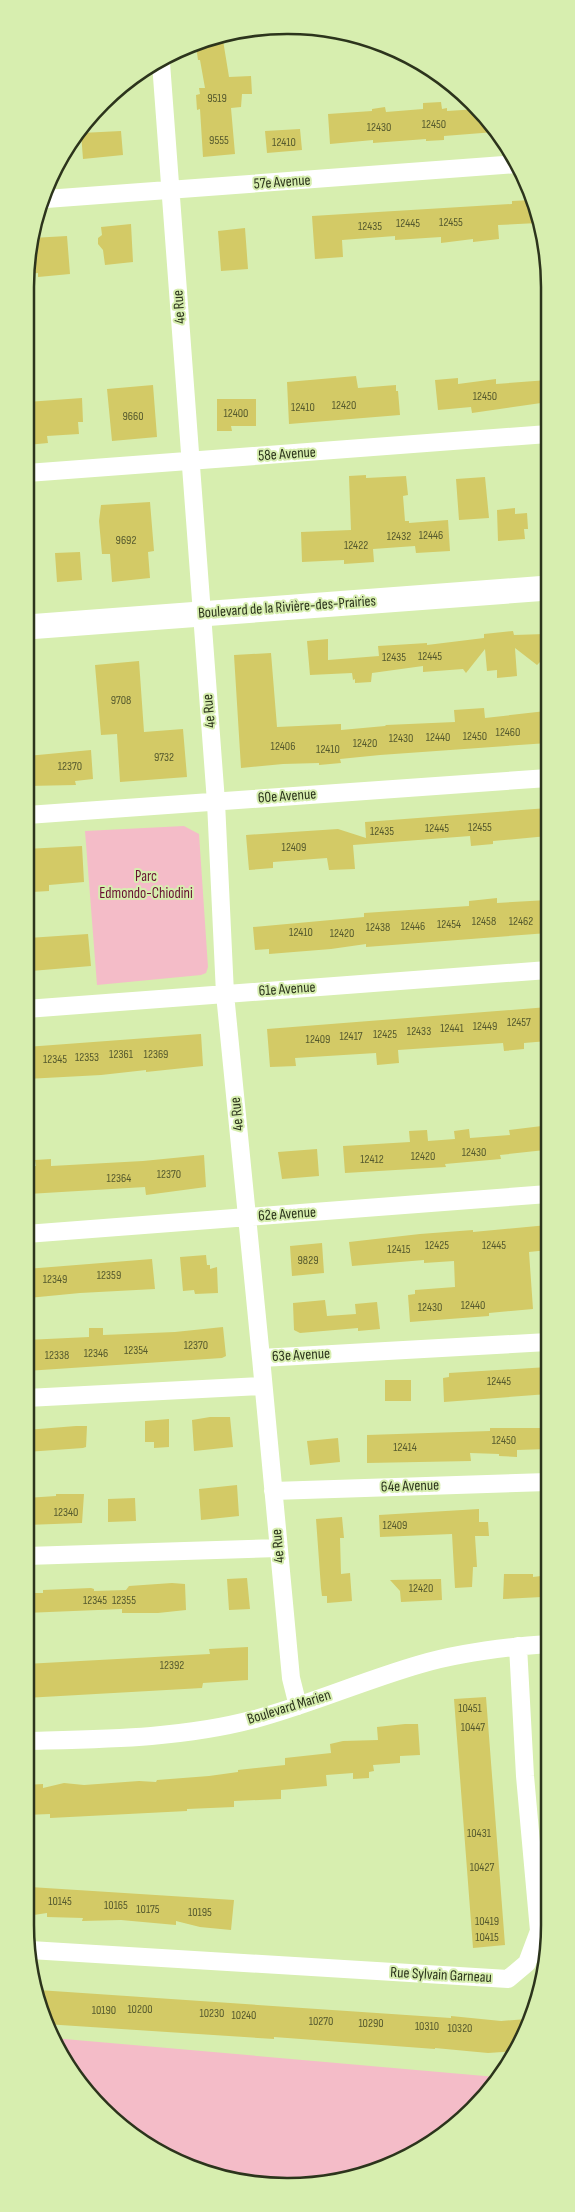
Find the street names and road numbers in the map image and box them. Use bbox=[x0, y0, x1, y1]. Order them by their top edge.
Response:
street label: 57e Avenue bbox=[253, 171, 311, 193]
street label: 4e Rue bbox=[168, 289, 190, 325]
street label: 58e Avenue bbox=[258, 443, 316, 465]
street label: Boulevard de la Rivière-des-Prairies bbox=[197, 591, 377, 623]
street label: 4e Rue bbox=[198, 693, 220, 729]
street label: 60e Avenue bbox=[257, 784, 317, 808]
street label: 61e Avenue bbox=[258, 978, 316, 1000]
street label: 4e Rue bbox=[226, 1096, 248, 1132]
street label: 62e Avenue bbox=[257, 1203, 317, 1225]
street label: 63e Avenue bbox=[272, 1344, 330, 1366]
street label: 64e Avenue bbox=[381, 1475, 439, 1497]
street label: 4e Rue bbox=[267, 1528, 289, 1564]
street label: Boulevard Marien bbox=[245, 1685, 333, 1729]
street label: Rue Sylvain Garneau bbox=[390, 1963, 492, 1987]

